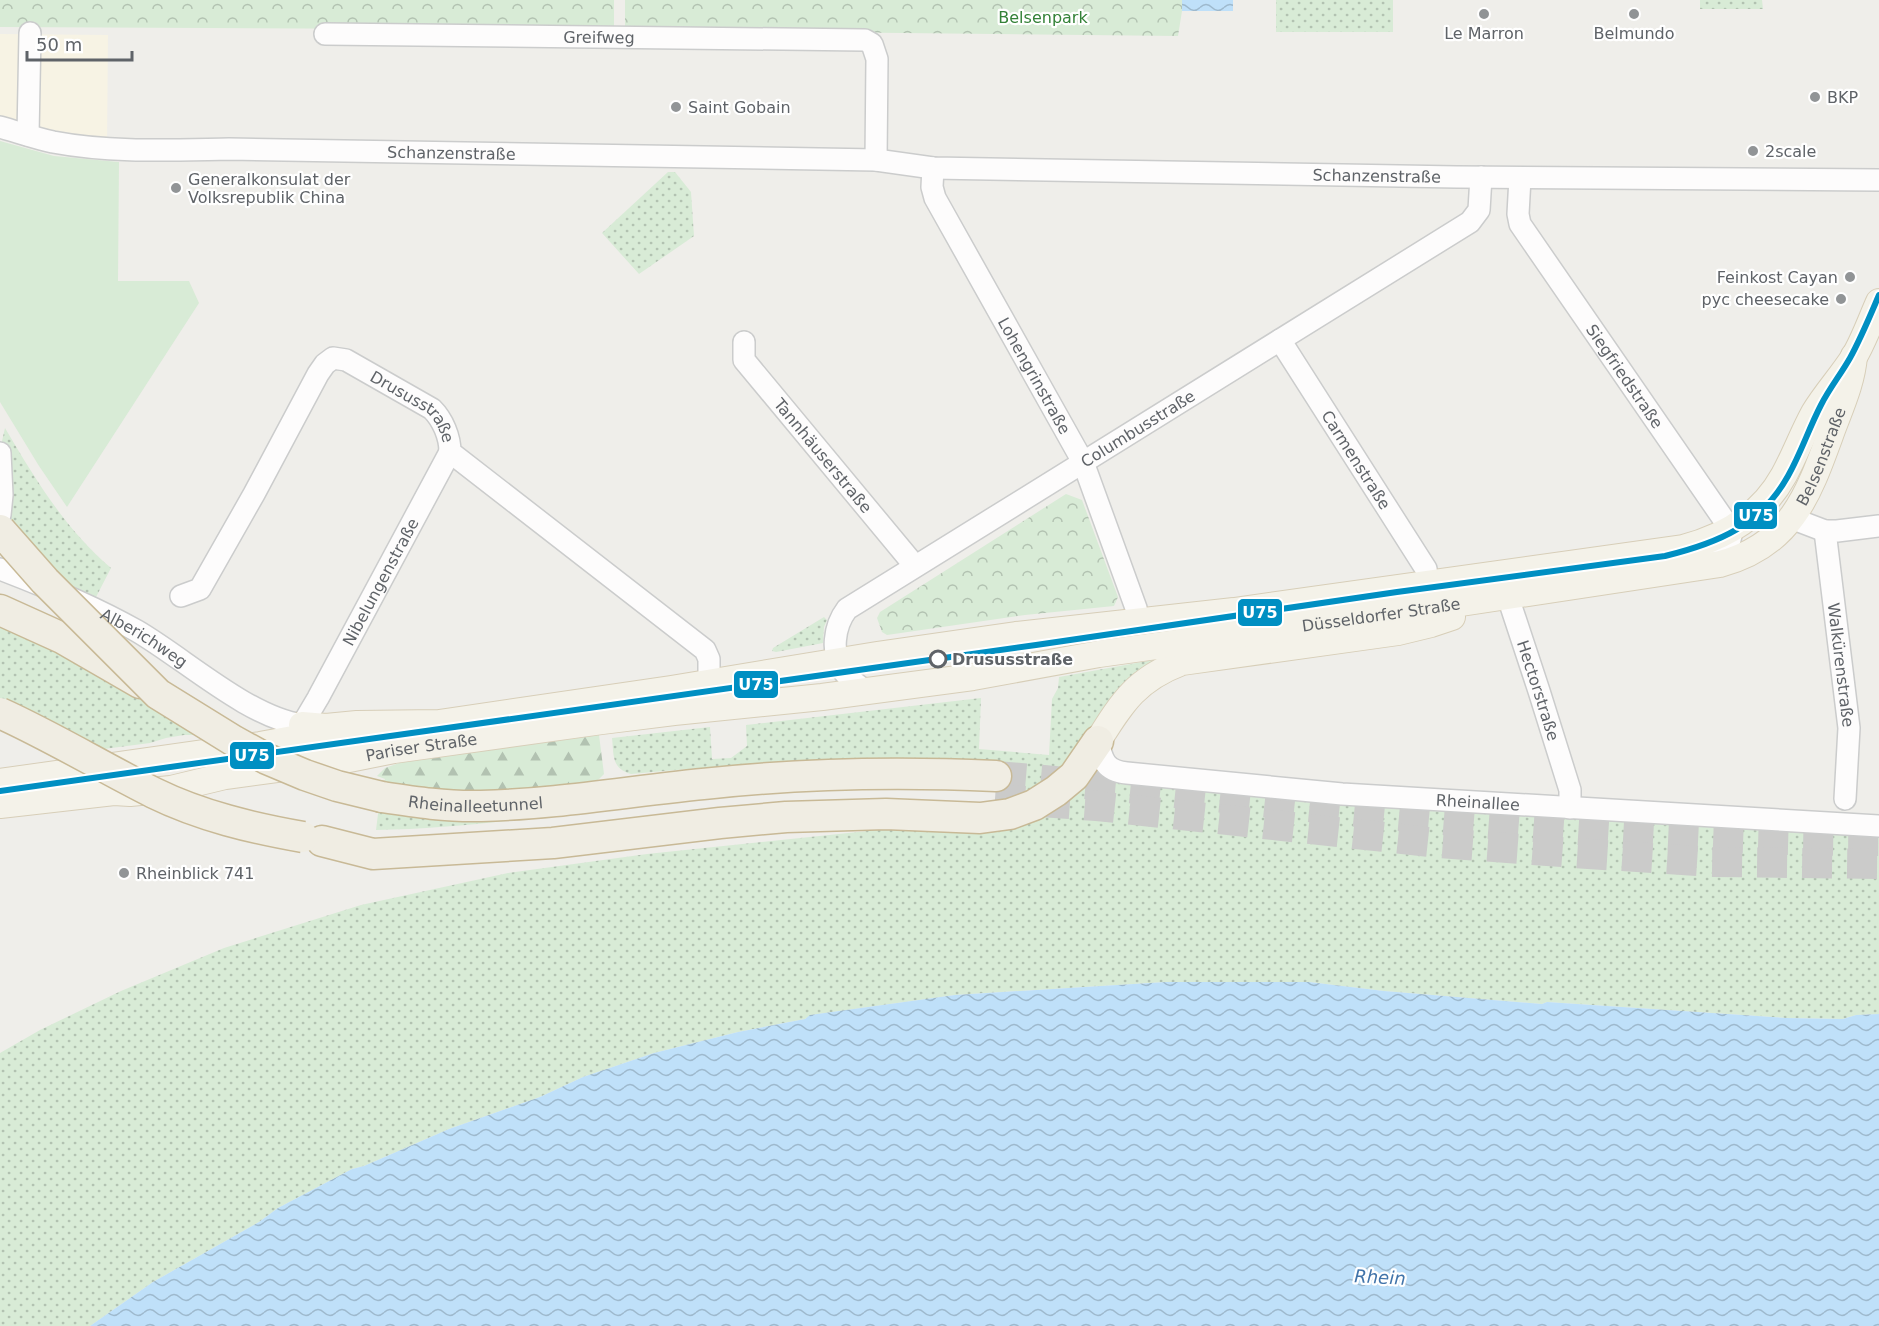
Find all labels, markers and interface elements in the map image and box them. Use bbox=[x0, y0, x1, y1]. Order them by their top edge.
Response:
marker: Le Marron bbox=[1477, 7, 1491, 21]
marker: Belmundo bbox=[1627, 7, 1641, 21]
park label: Belsenpark bbox=[998, 8, 1088, 27]
scale bar bbox=[27, 24, 132, 62]
place label: Le Marron bbox=[1444, 24, 1524, 43]
place label: Belmundo bbox=[1593, 24, 1675, 43]
street label: Greifweg bbox=[563, 27, 635, 47]
text: 50 m bbox=[36, 34, 82, 55]
place label: BKP bbox=[1827, 88, 1858, 107]
marker: BKP bbox=[1808, 90, 1822, 104]
place label: Saint Gobain bbox=[688, 98, 791, 117]
marker: Saint Gobain bbox=[669, 100, 683, 114]
street label: Schanzenstraße bbox=[387, 142, 516, 163]
place label: 2scale bbox=[1765, 142, 1816, 161]
marker: 2scale bbox=[1746, 144, 1760, 158]
street label: Schanzenstraße bbox=[1312, 165, 1441, 186]
place label: Generalkonsulat der Volksrepublik China bbox=[188, 170, 351, 207]
marker: Generalkonsulat der Volksrepublik China bbox=[169, 181, 183, 195]
place label: Feinkost Cayan bbox=[1717, 268, 1838, 287]
marker: Feinkost Cayan bbox=[1843, 270, 1857, 284]
place label: pyc cheesecake bbox=[1702, 290, 1829, 309]
marker: pyc cheesecake bbox=[1834, 292, 1848, 306]
street label: Lohengrinstraße bbox=[994, 314, 1075, 437]
street label: Siegfriedstraße bbox=[1582, 320, 1667, 432]
street label: Drususstraße bbox=[367, 366, 458, 444]
street label: Columbusstraße bbox=[1077, 386, 1198, 471]
street label: Tannhäuserstraße bbox=[770, 394, 876, 517]
street label: Belsenstraße bbox=[1792, 404, 1849, 509]
street label: Carmenstraße bbox=[1318, 407, 1395, 513]
line badge: U75 bbox=[1733, 501, 1778, 530]
text: U75 bbox=[1738, 506, 1774, 525]
street label: Nibelungenstraße bbox=[338, 515, 422, 649]
street label: Düsseldorfer Straße bbox=[1300, 594, 1461, 635]
line badge: U75 bbox=[1237, 598, 1283, 627]
street label: Walkürenstraße bbox=[1824, 602, 1858, 728]
text: U75 bbox=[1242, 603, 1278, 622]
street label: Alberichweg bbox=[98, 604, 191, 671]
street label: Hectorstraße bbox=[1513, 638, 1563, 743]
marker: Drususstraße bbox=[929, 650, 947, 668]
place label: Drususstraße bbox=[952, 650, 1073, 669]
line badge: U75 bbox=[733, 670, 779, 699]
text: U75 bbox=[738, 675, 774, 694]
street label: Pariser Straße bbox=[364, 729, 478, 765]
line badge: U75 bbox=[229, 741, 275, 770]
text: U75 bbox=[234, 746, 270, 765]
street label: Rheinallee bbox=[1435, 790, 1520, 814]
street label: Rheinalleetunnel bbox=[407, 791, 544, 816]
place label: Rheinblick 741 bbox=[136, 864, 254, 883]
marker: Rheinblick 741 bbox=[117, 866, 131, 880]
water label: Rhein bbox=[1354, 1265, 1406, 1289]

